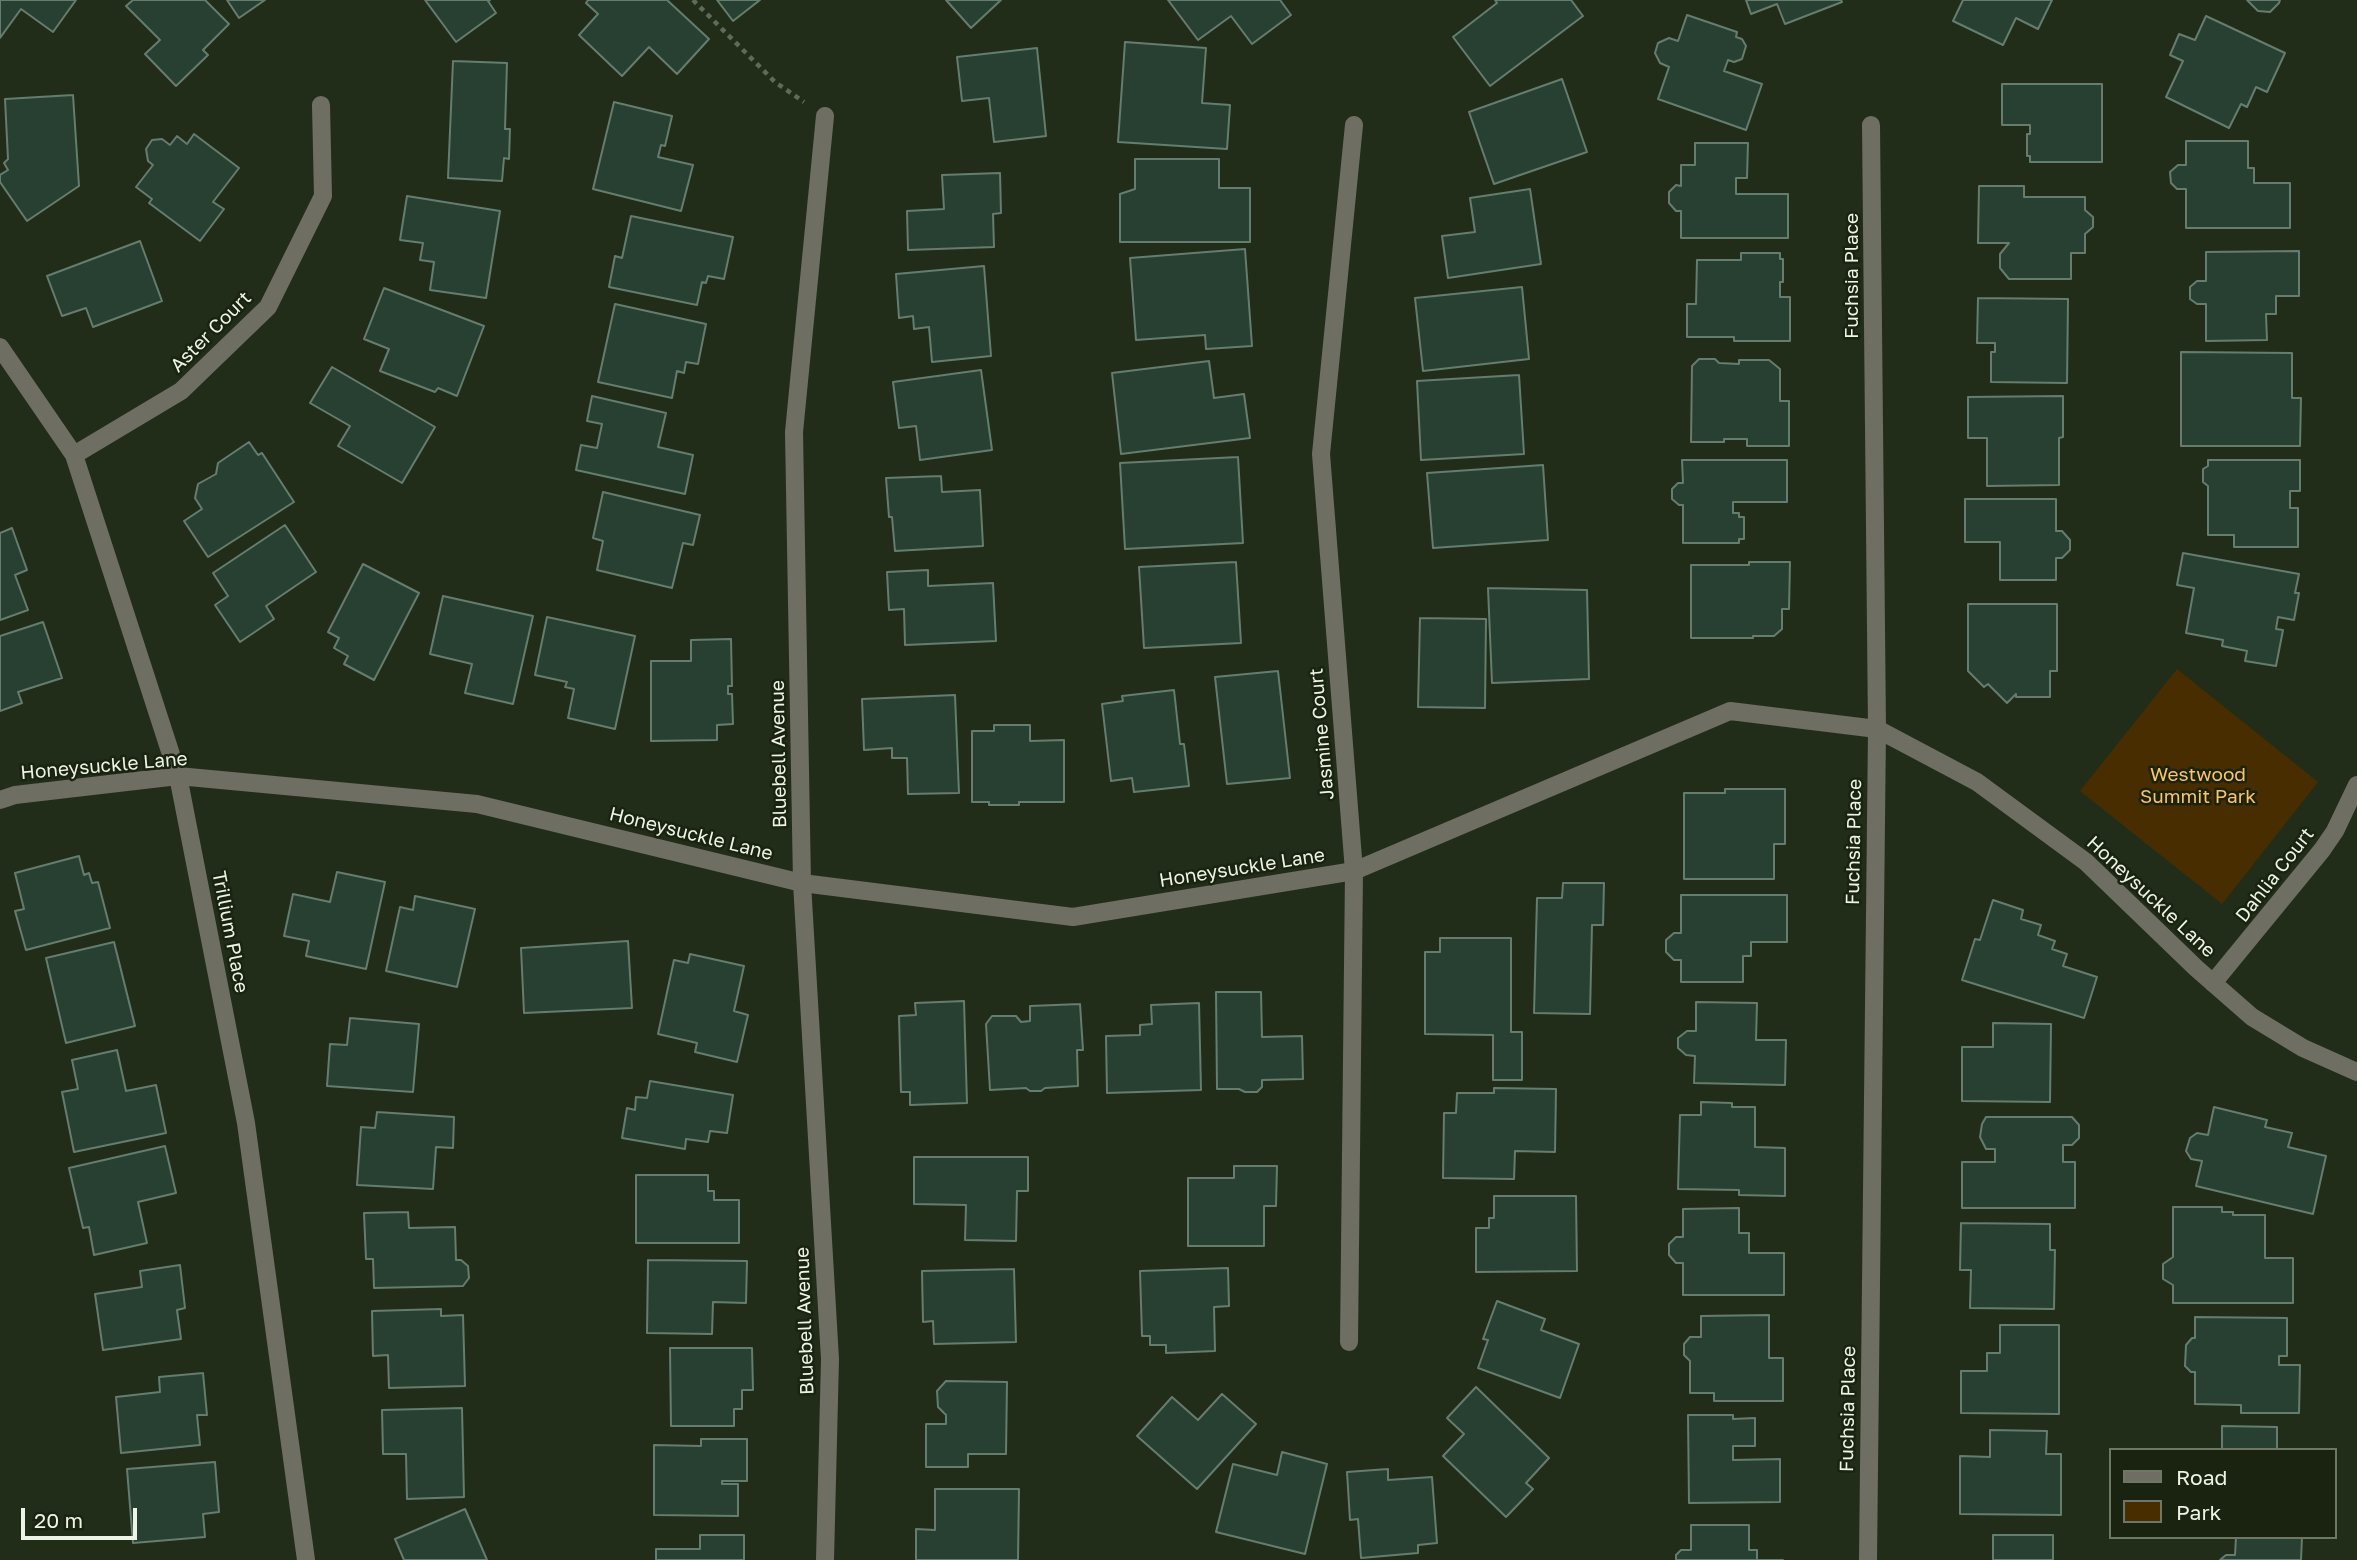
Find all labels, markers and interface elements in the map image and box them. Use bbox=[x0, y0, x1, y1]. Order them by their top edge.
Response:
street label: Fuchsia Place bbox=[1841, 213, 1863, 339]
street label: Aster Court bbox=[166, 287, 256, 377]
street label: Jasmine Court bbox=[1305, 667, 1339, 801]
street label: Bluebell Avenue bbox=[766, 680, 792, 828]
street label: Honeysuckle Lane bbox=[20, 747, 188, 785]
park label: Westwood Summit Park bbox=[2140, 764, 2256, 808]
street label: Fuchsia Place bbox=[1842, 779, 1866, 905]
street label: Honeysuckle Lane bbox=[607, 803, 775, 865]
street label: Dahlia Court bbox=[2231, 823, 2319, 927]
street label: Honeysuckle Lane bbox=[2082, 832, 2220, 962]
street label: Honeysuckle Lane bbox=[1157, 844, 1327, 892]
street label: Trillium Place bbox=[207, 869, 253, 995]
street label: Bluebell Avenue bbox=[791, 1247, 819, 1395]
street label: Fuchsia Place bbox=[1836, 1346, 1860, 1472]
legend bbox=[2108, 1448, 2336, 1539]
text: Road bbox=[2176, 1464, 2227, 1490]
scale bar bbox=[24, 1494, 140, 1538]
text: Park bbox=[2176, 1499, 2221, 1525]
text: 20 m bbox=[34, 1507, 83, 1533]

